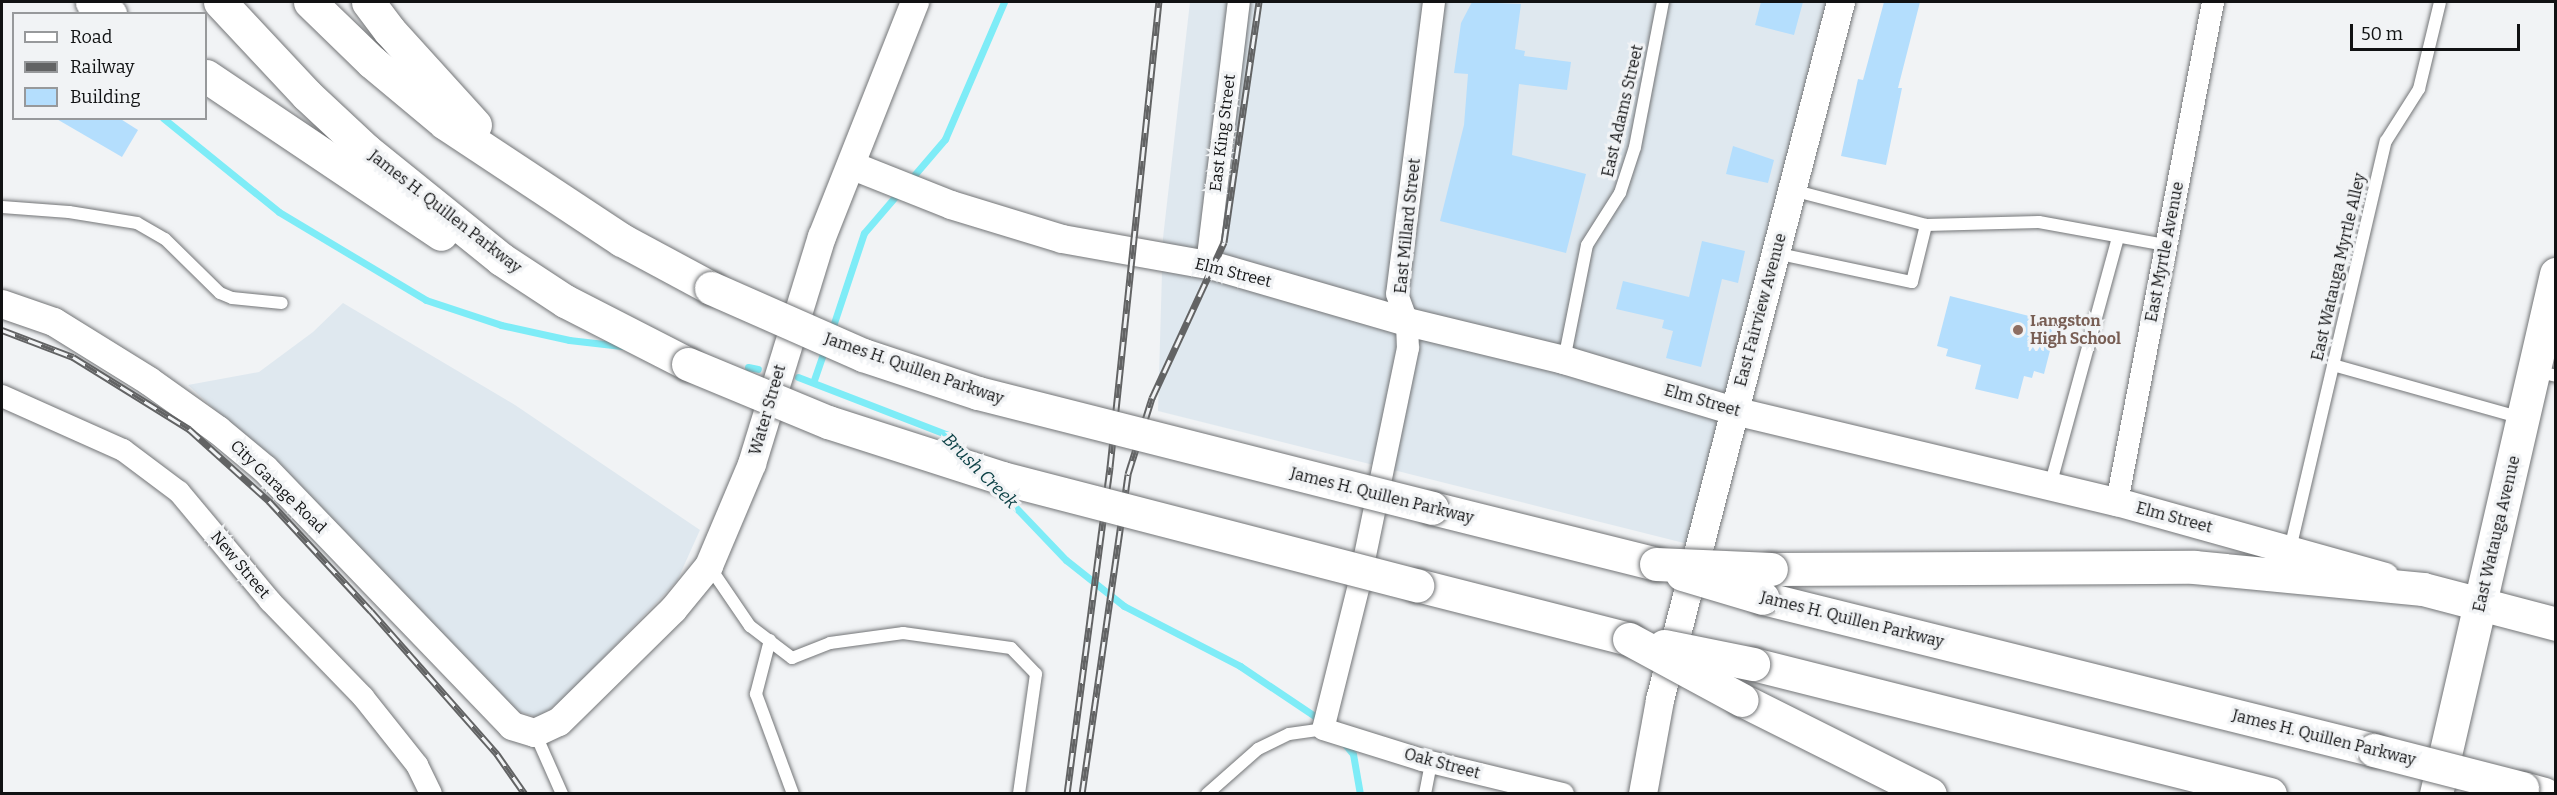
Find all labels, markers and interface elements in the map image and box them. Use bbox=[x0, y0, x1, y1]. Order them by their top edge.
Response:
legend bbox=[12, 12, 207, 120]
scale bar bbox=[2353, 12, 2522, 50]
text: 50 m bbox=[2361, 23, 2403, 45]
text: Road bbox=[70, 26, 112, 48]
street label: East Adams Street bbox=[1598, 43, 1648, 179]
text: Railway bbox=[70, 56, 134, 78]
street label: East King Street bbox=[1206, 73, 1240, 193]
text: Building bbox=[70, 86, 141, 108]
street label: James H. Quillen Parkway bbox=[365, 146, 525, 278]
street label: East Millard Street bbox=[1391, 157, 1425, 295]
street label: East Watauga Myrtle Alley bbox=[2308, 171, 2370, 363]
street label: East Myrtle Avenue bbox=[2142, 180, 2188, 324]
street label: East Fairview Avenue bbox=[1731, 231, 1791, 389]
street label: Elm Street bbox=[1193, 254, 1273, 292]
place label: Langston High School bbox=[2030, 311, 2121, 349]
marker: Langston High School bbox=[2011, 323, 2025, 337]
street label: James H. Quillen Parkway bbox=[822, 329, 1006, 409]
street label: Water Street bbox=[746, 362, 790, 458]
street label: Elm Street bbox=[1662, 381, 1742, 421]
water label: Brush Creek bbox=[938, 429, 1022, 513]
street label: City Garage Road bbox=[226, 436, 330, 538]
street label: East Watauga Avenue bbox=[2470, 454, 2524, 614]
street label: James H. Quillen Parkway bbox=[1288, 464, 1476, 528]
street label: Elm Street bbox=[2134, 499, 2214, 537]
street label: New Street bbox=[206, 527, 274, 603]
street label: James H. Quillen Parkway bbox=[1758, 588, 1946, 652]
street label: James H. Quillen Parkway bbox=[2230, 706, 2418, 770]
street label: Oak Street bbox=[1402, 745, 1482, 783]

